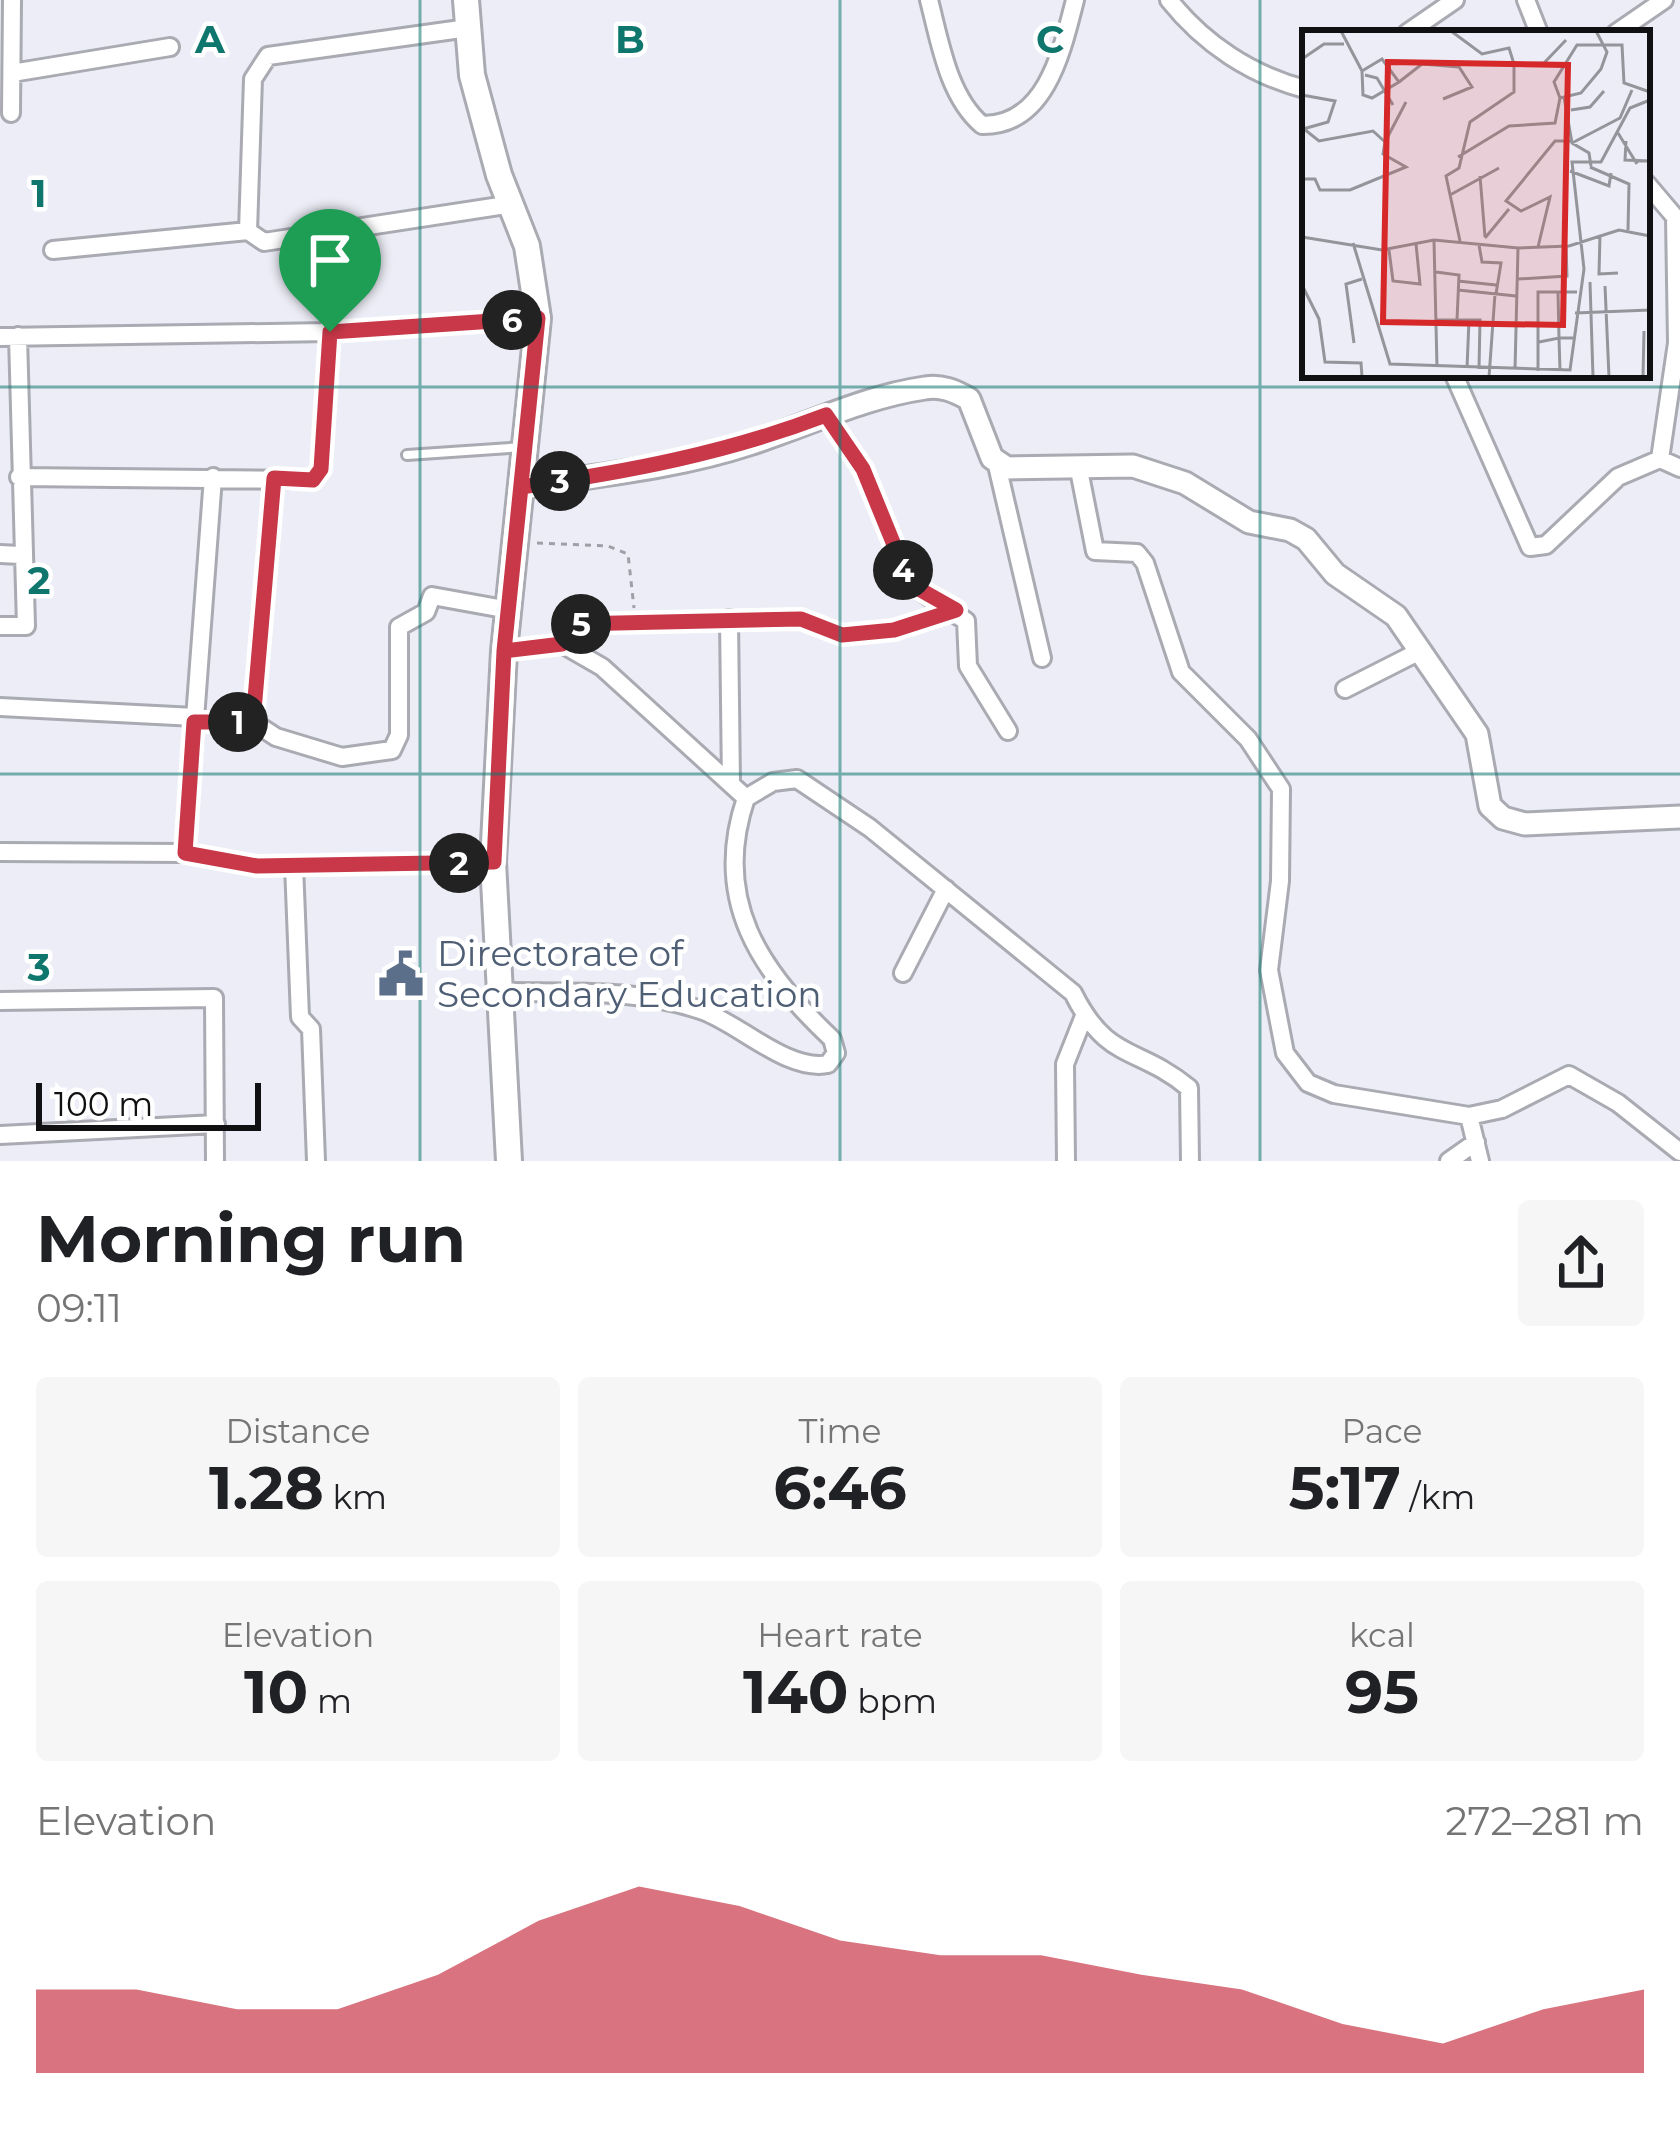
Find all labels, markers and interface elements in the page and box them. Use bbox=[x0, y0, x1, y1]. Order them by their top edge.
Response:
text: A bbox=[194, 15, 226, 63]
text: B bbox=[615, 15, 645, 63]
text: C bbox=[1036, 15, 1064, 63]
inset map bbox=[1302, 30, 1650, 378]
text: 1 bbox=[31, 169, 47, 217]
pin bbox=[279, 209, 381, 332]
icon: arrive bbox=[297, 227, 363, 293]
pin: 6 bbox=[482, 290, 542, 350]
text: 6 bbox=[501, 300, 523, 340]
pin: 3 bbox=[530, 451, 590, 511]
text: 3 bbox=[550, 461, 570, 501]
pin: 4 bbox=[873, 540, 933, 600]
text: 4 bbox=[892, 550, 914, 590]
text: 2 bbox=[27, 556, 51, 604]
pin: 5 bbox=[551, 594, 611, 654]
text: 5 bbox=[571, 604, 591, 644]
pin: 1 bbox=[208, 692, 268, 752]
text: 1 bbox=[232, 702, 244, 742]
pin: 2 bbox=[429, 833, 489, 893]
text: 2 bbox=[449, 843, 469, 883]
place label: Directorate of Secondary Education bbox=[437, 931, 822, 1016]
text: 3 bbox=[26, 943, 51, 991]
public building icon: Directorate of Secondary Education bbox=[376, 949, 426, 999]
scale bar bbox=[36, 1077, 261, 1130]
text: 100 m bbox=[54, 1084, 153, 1124]
text: Morning run bbox=[36, 1198, 466, 1279]
button: share bbox=[1518, 1200, 1644, 1326]
text: 09:11 bbox=[36, 1284, 122, 1332]
text: Distance bbox=[226, 1411, 370, 1451]
text: Time bbox=[799, 1411, 881, 1451]
text: Pace bbox=[1342, 1411, 1422, 1451]
text: 1.28 bbox=[209, 1451, 324, 1524]
text: 6:46 bbox=[773, 1451, 907, 1524]
text: 5:17 bbox=[1289, 1451, 1401, 1524]
text: km bbox=[324, 1477, 387, 1517]
text: /km bbox=[1401, 1477, 1475, 1517]
text: Elevation bbox=[222, 1615, 374, 1655]
text: Heart rate bbox=[757, 1615, 923, 1655]
text: kcal bbox=[1349, 1615, 1415, 1655]
text: 10 bbox=[244, 1655, 308, 1728]
text: 140 bbox=[743, 1655, 849, 1728]
text: 95 bbox=[1345, 1655, 1419, 1728]
text: m bbox=[308, 1681, 352, 1721]
text: bpm bbox=[849, 1681, 937, 1721]
text: Elevation bbox=[36, 1797, 216, 1845]
text: 272–281 m bbox=[1445, 1797, 1644, 1845]

